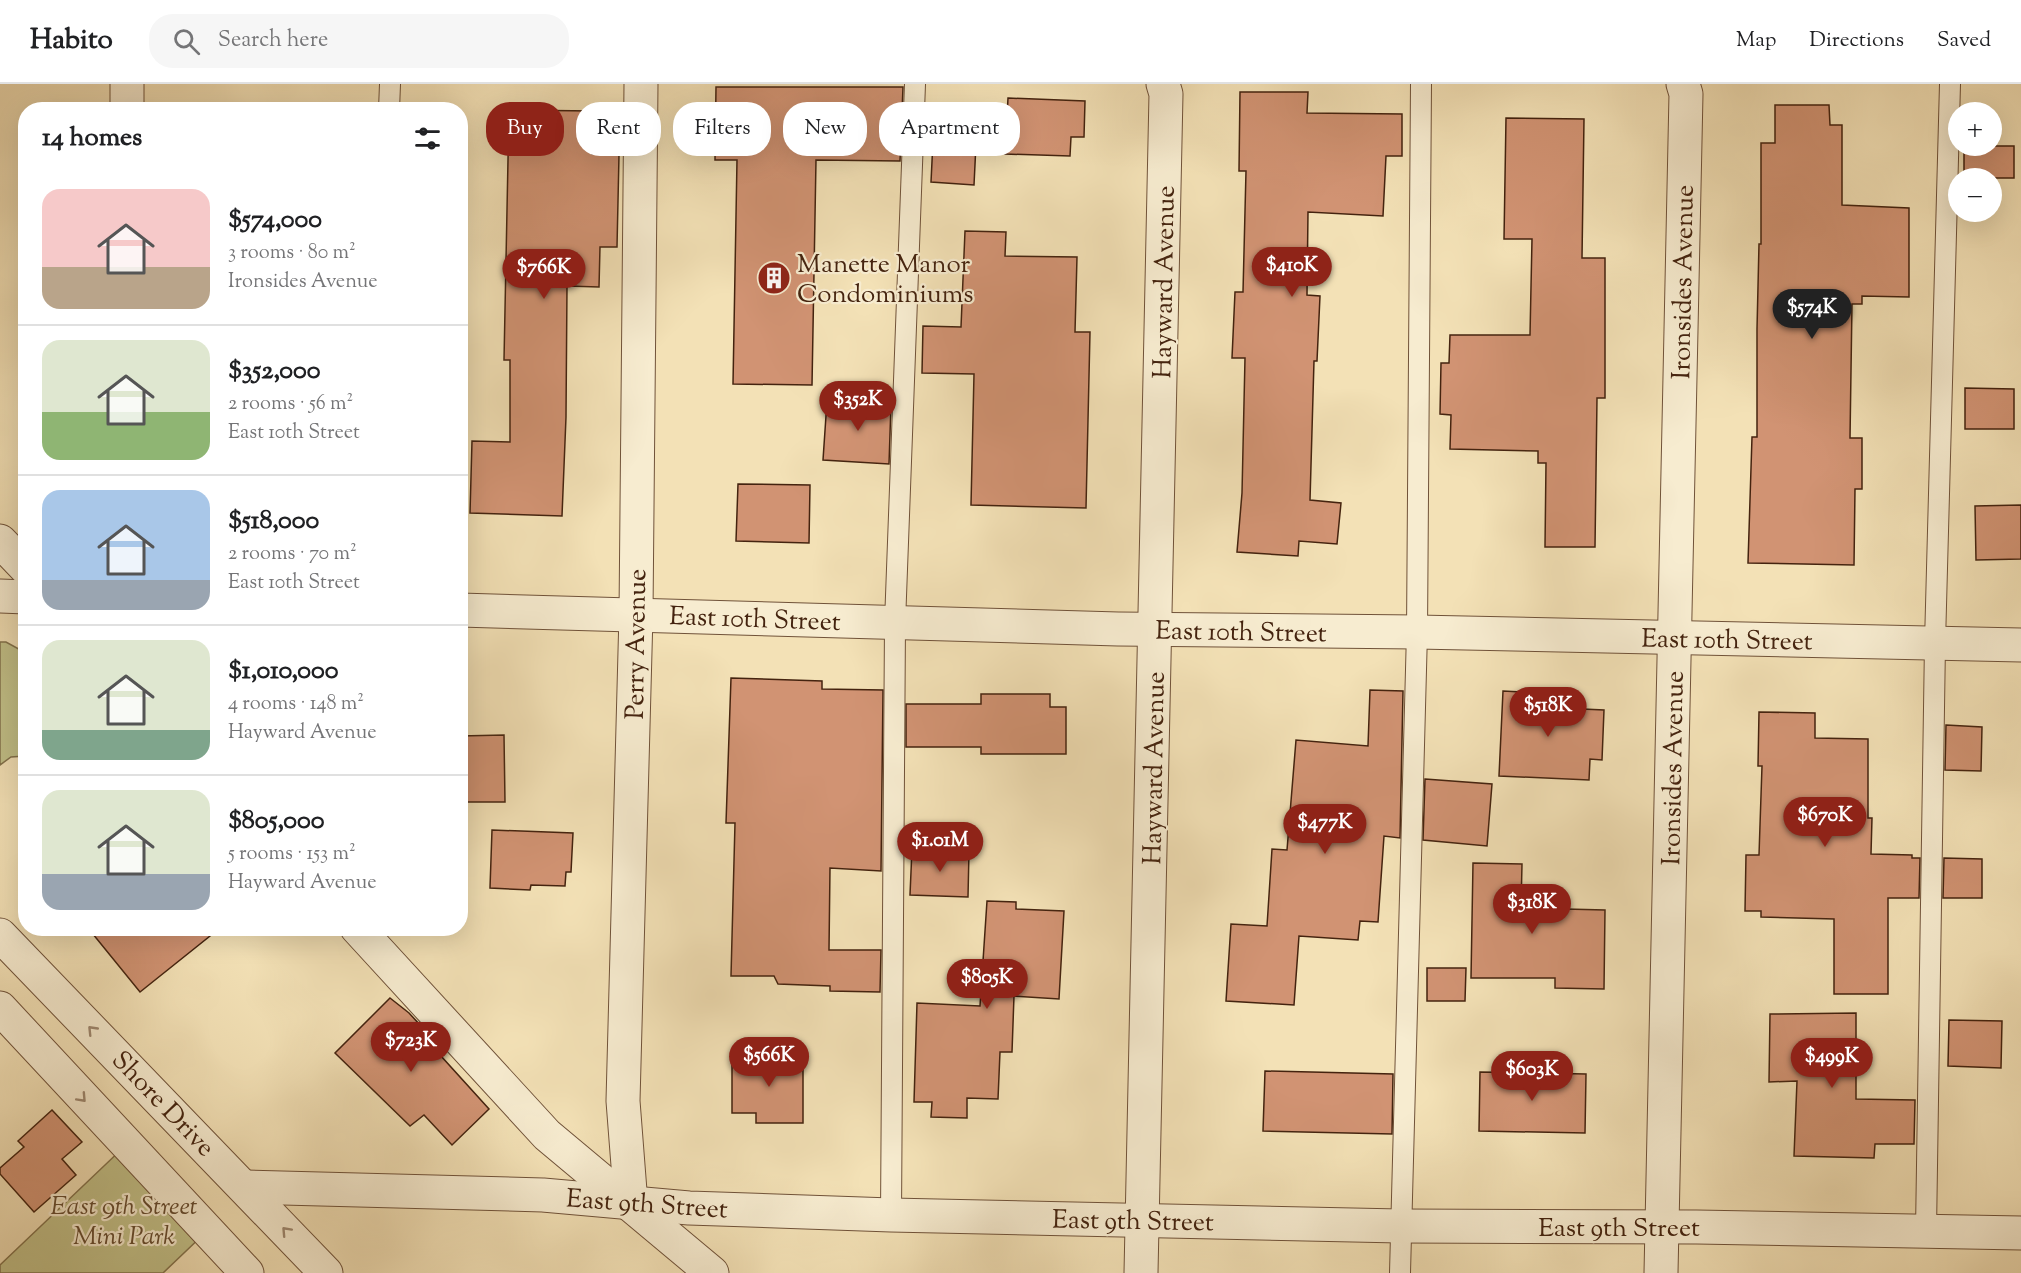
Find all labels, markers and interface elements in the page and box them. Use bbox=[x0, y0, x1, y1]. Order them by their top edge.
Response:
search box bbox=[149, 14, 569, 68]
text: Habito bbox=[30, 21, 113, 61]
icon: search bbox=[170, 25, 203, 58]
text: Search here bbox=[218, 25, 328, 57]
text: Map bbox=[1736, 26, 1776, 56]
text: Directions bbox=[1809, 26, 1904, 56]
text: Saved bbox=[1937, 26, 1991, 56]
chip: Buy bbox=[486, 102, 564, 156]
chip: Rent bbox=[576, 102, 661, 156]
chip: Filters bbox=[673, 102, 771, 156]
chip: New bbox=[783, 102, 867, 156]
chip: Apartment bbox=[879, 102, 1020, 156]
map controls bbox=[1948, 102, 2002, 222]
button: + bbox=[1948, 102, 2002, 156]
text: 14 homes bbox=[42, 120, 142, 157]
icon: filters bbox=[411, 122, 444, 155]
button: − bbox=[1948, 168, 2002, 222]
street label: Ironsides Avenue bbox=[1664, 184, 1705, 380]
street label: Hayward Avenue bbox=[1145, 185, 1186, 379]
text: $574,000 bbox=[228, 202, 322, 239]
icon: home bbox=[90, 213, 162, 285]
text: 3 rooms · 80 m² bbox=[228, 239, 356, 268]
place label: Manette Manor Condominiums bbox=[797, 247, 973, 314]
pin: $410K bbox=[1250, 247, 1334, 298]
pin: $766K bbox=[502, 249, 586, 300]
text: $410K bbox=[1266, 252, 1318, 281]
text: $766K bbox=[516, 254, 572, 283]
building icon: Manette Manor Condominiums bbox=[756, 260, 792, 296]
text: Ironsides Avenue bbox=[228, 268, 378, 297]
pin: $574K bbox=[1770, 289, 1854, 340]
text: $574K bbox=[1787, 294, 1837, 323]
text: $352,000 bbox=[228, 353, 320, 390]
icon: home bbox=[90, 364, 162, 436]
pin: $352K bbox=[816, 381, 900, 432]
text: $352K bbox=[833, 386, 883, 415]
text: 2 rooms · 56 m² bbox=[228, 390, 353, 419]
text: East 10th Street bbox=[228, 419, 360, 448]
text: $518,000 bbox=[228, 503, 319, 540]
icon: home bbox=[90, 514, 162, 586]
text: 2 rooms · 70 m² bbox=[228, 540, 357, 569]
street label: Perry Avenue bbox=[618, 568, 657, 720]
text: East 10th Street bbox=[228, 569, 360, 598]
street label: East 10th Street bbox=[669, 599, 841, 642]
street label: East 10th Street bbox=[1155, 614, 1327, 653]
street label: East 10th Street bbox=[1641, 622, 1813, 661]
text: $1,010,000 bbox=[228, 653, 339, 690]
icon: home bbox=[90, 664, 162, 736]
street label: Ironsides Avenue bbox=[1654, 670, 1695, 866]
street label: Hayward Avenue bbox=[1135, 671, 1176, 865]
pin: $518K bbox=[1506, 687, 1590, 738]
text: 4 rooms · 148 m² bbox=[228, 690, 364, 719]
text: $518K bbox=[1524, 692, 1572, 721]
text: Hayward Avenue bbox=[228, 719, 377, 748]
pin: $670K bbox=[1783, 797, 1867, 848]
text: $670K bbox=[1797, 802, 1853, 831]
text: $805,000 bbox=[228, 803, 325, 840]
pin: $477K bbox=[1283, 804, 1367, 855]
text: $477K bbox=[1297, 809, 1353, 838]
icon: home bbox=[90, 814, 162, 886]
pin: $1.01M bbox=[891, 822, 989, 873]
text: $1.01M bbox=[911, 827, 969, 856]
text: 5 rooms · 153 m² bbox=[228, 840, 356, 869]
text: Hayward Avenue bbox=[228, 869, 377, 898]
pin: $318K bbox=[1490, 884, 1574, 935]
text: $318K bbox=[1507, 889, 1557, 918]
pin: $805K bbox=[945, 959, 1029, 1010]
text: $805K bbox=[961, 964, 1013, 993]
pin: $723K bbox=[369, 1022, 453, 1073]
one-way arrow bbox=[88, 1026, 99, 1036]
text: $723K bbox=[385, 1027, 437, 1056]
pin: $566K bbox=[727, 1037, 811, 1088]
pin: $499K bbox=[1790, 1038, 1874, 1089]
text: $566K bbox=[743, 1042, 795, 1071]
street label: Shore Drive bbox=[102, 1043, 222, 1166]
text: $499K bbox=[1805, 1043, 1859, 1072]
pin: $603K bbox=[1490, 1051, 1574, 1102]
text: $603K bbox=[1505, 1056, 1559, 1085]
one-way arrow bbox=[75, 1090, 86, 1101]
street label: East 9th Street bbox=[565, 1181, 729, 1230]
park label: East 9th Street Mini Park bbox=[50, 1189, 198, 1256]
street label: East 9th Street bbox=[1052, 1203, 1214, 1242]
street label: East 9th Street bbox=[1538, 1211, 1700, 1248]
one-way arrow bbox=[282, 1227, 293, 1237]

